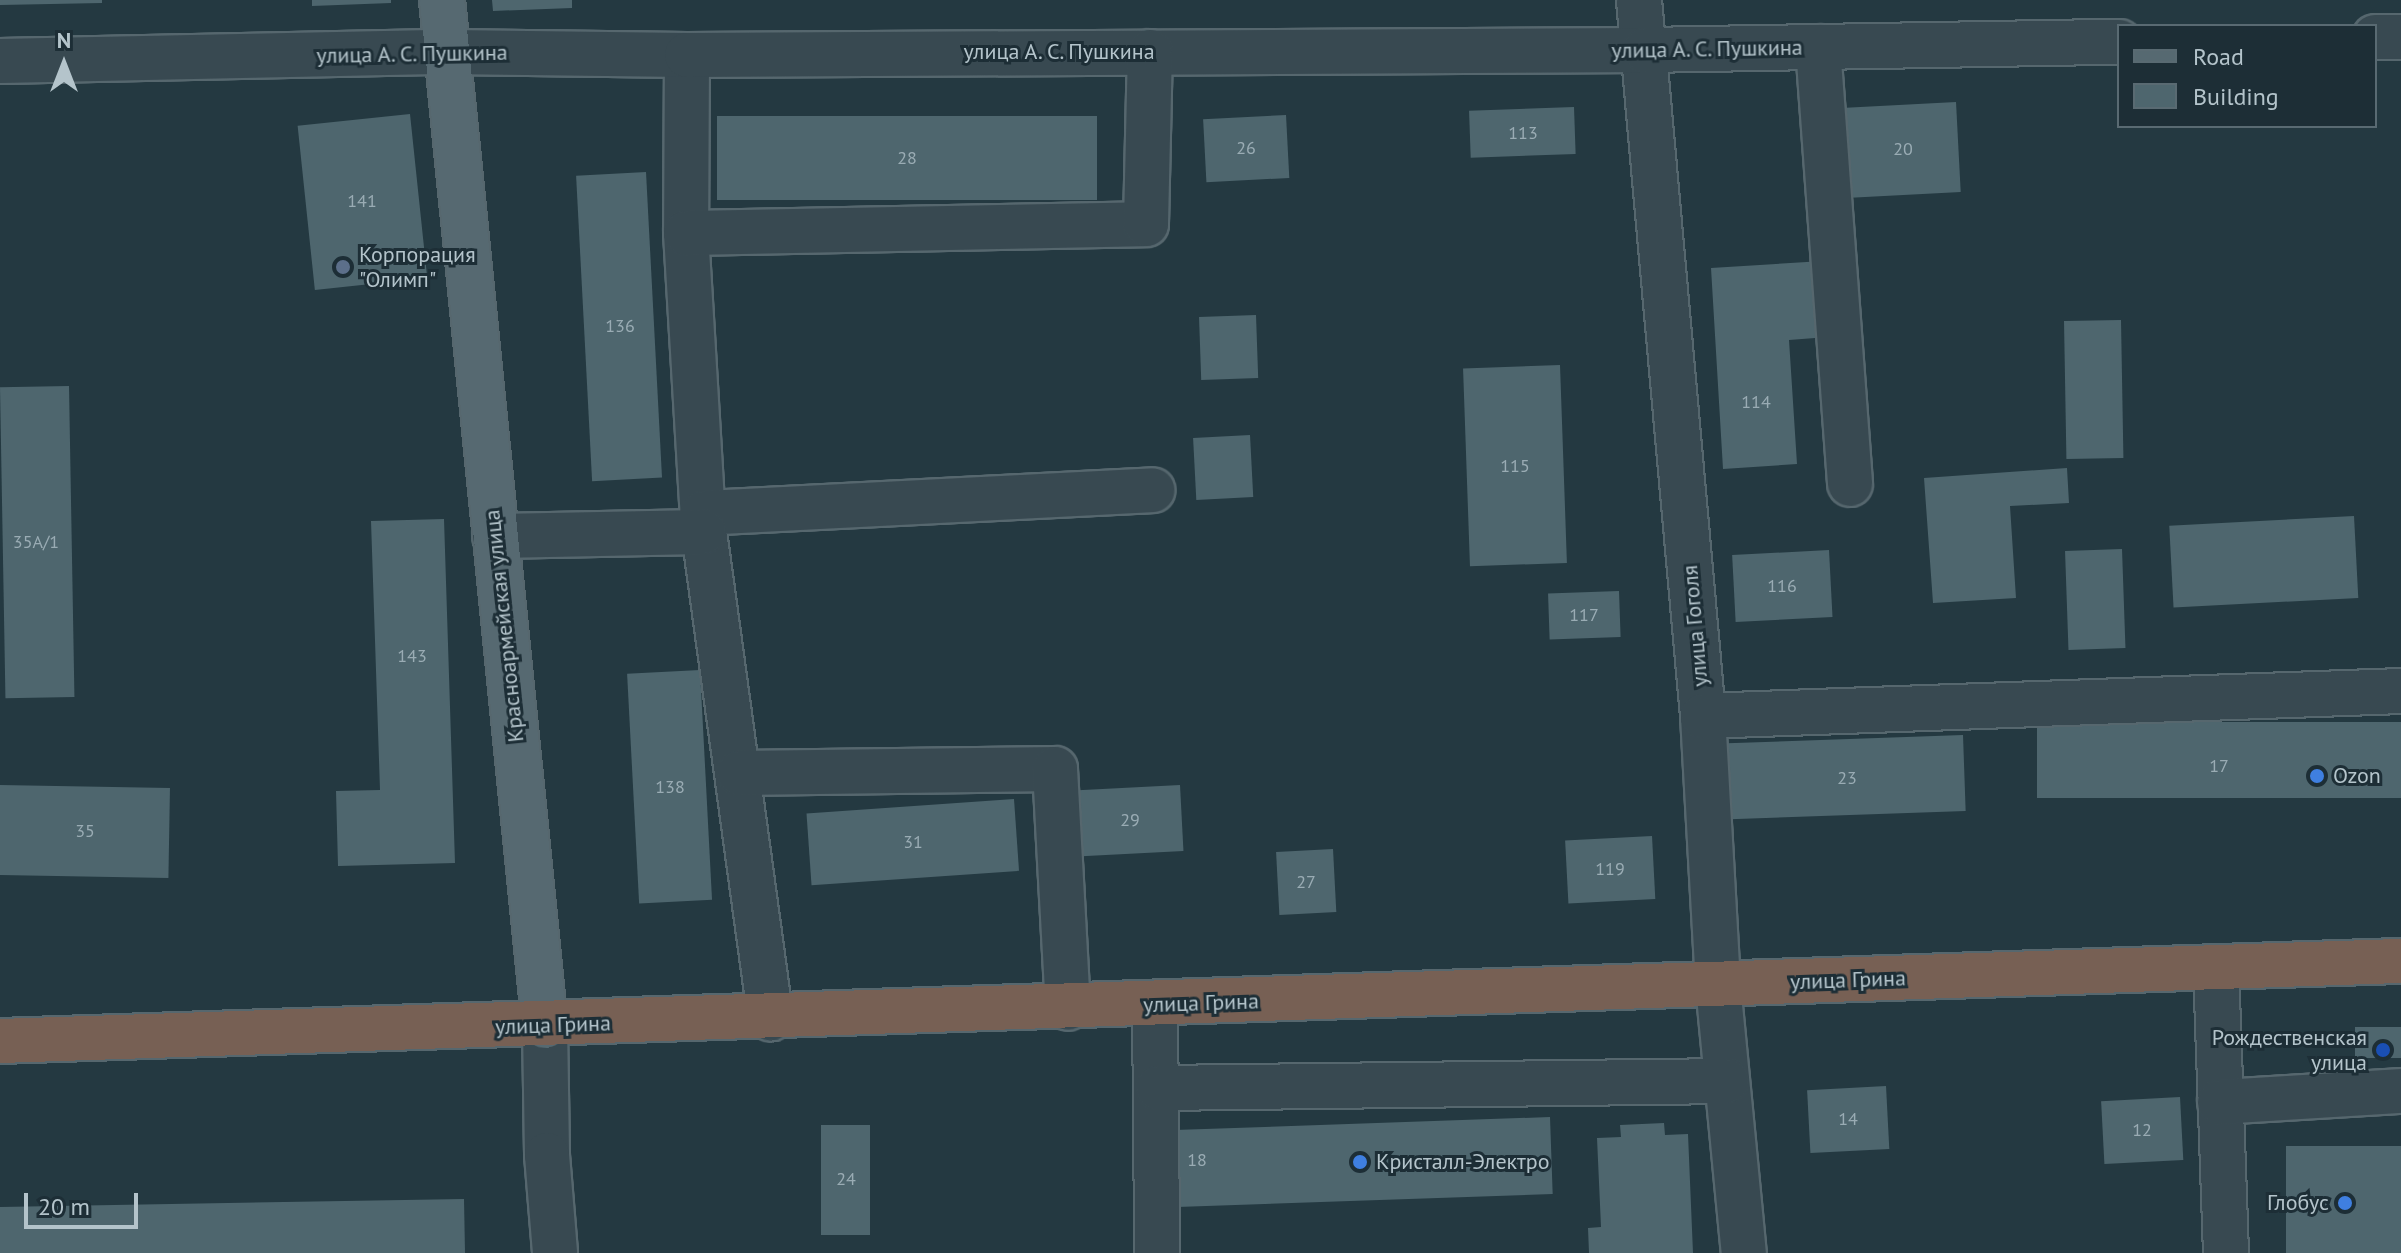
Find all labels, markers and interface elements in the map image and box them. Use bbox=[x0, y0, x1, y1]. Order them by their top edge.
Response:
north arrow bbox=[24, 24, 104, 104]
legend bbox=[2117, 24, 2377, 128]
text: N bbox=[57, 26, 71, 54]
street label: улица А. С. Пушкина bbox=[1609, 34, 1805, 64]
street label: улица А. С. Пушкина bbox=[314, 39, 510, 69]
street label: улица А. С. Пушкина bbox=[961, 39, 1157, 65]
text: Road bbox=[2193, 41, 2244, 72]
text: Building bbox=[2193, 81, 2279, 112]
house number: 113 bbox=[1508, 122, 1538, 144]
house number: 26 bbox=[1236, 137, 1256, 159]
house number: 20 bbox=[1893, 138, 1913, 160]
house number: 28 bbox=[897, 147, 917, 169]
house number: 141 bbox=[347, 190, 377, 212]
place label: Корпорация "Олимп" bbox=[359, 241, 476, 292]
marker: Корпорация "Олимп" bbox=[334, 258, 352, 276]
house number: 136 bbox=[605, 315, 635, 337]
house number: 114 bbox=[1741, 391, 1771, 413]
house number: 115 bbox=[1500, 455, 1530, 477]
street label: Красноармейская улица bbox=[479, 508, 529, 744]
house number: 35А/1 bbox=[13, 531, 59, 553]
street label: улица Гоголя bbox=[1677, 564, 1713, 688]
house number: 116 bbox=[1767, 575, 1797, 597]
house number: 117 bbox=[1569, 604, 1599, 626]
house number: 143 bbox=[397, 645, 427, 667]
house number: 17 bbox=[2209, 755, 2229, 777]
place label: Ozon bbox=[2333, 763, 2381, 789]
house number: 23 bbox=[1837, 767, 1857, 789]
marker: Ozon bbox=[2308, 767, 2326, 785]
house number: 138 bbox=[655, 776, 685, 798]
house number: 29 bbox=[1120, 809, 1140, 831]
house number: 35 bbox=[75, 820, 95, 842]
house number: 31 bbox=[903, 831, 923, 853]
house number: 119 bbox=[1595, 858, 1625, 880]
house number: 27 bbox=[1296, 871, 1316, 893]
street label: улица Грина bbox=[1790, 965, 1906, 995]
street label: улица Грина bbox=[1143, 988, 1259, 1018]
street label: улица Грина bbox=[495, 1010, 611, 1040]
place label: Рождественская улица bbox=[2212, 1024, 2367, 1076]
marker: Рождественская улица bbox=[2374, 1041, 2392, 1059]
house number: 14 bbox=[1838, 1108, 1858, 1130]
house number: 12 bbox=[2132, 1119, 2152, 1141]
house number: 18 bbox=[1187, 1149, 1207, 1171]
place label: Кристалл-Электро bbox=[1376, 1149, 1550, 1175]
marker: Кристалл-Электро bbox=[1351, 1153, 1369, 1171]
house number: 24 bbox=[836, 1168, 856, 1190]
scale bar bbox=[28, 1177, 142, 1227]
place label: Глобус bbox=[2267, 1190, 2329, 1216]
text: 20 m bbox=[38, 1191, 90, 1222]
marker: Глобус bbox=[2336, 1194, 2354, 1212]

